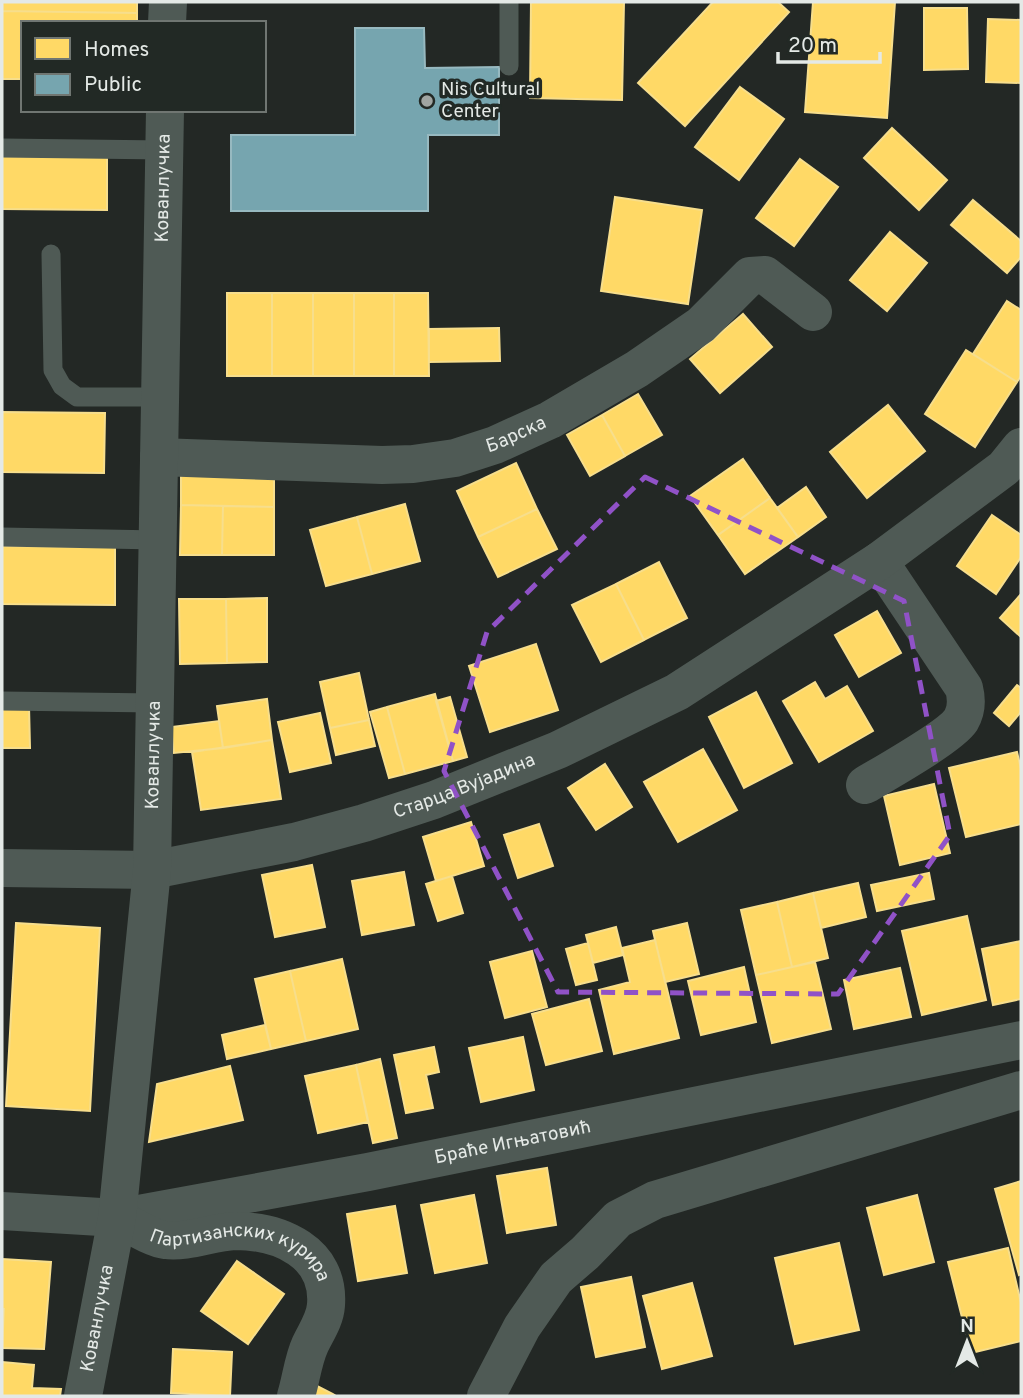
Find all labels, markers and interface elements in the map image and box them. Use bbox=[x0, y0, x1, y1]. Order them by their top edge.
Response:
legend bbox=[21, 21, 266, 112]
scale bar bbox=[778, 21, 880, 65]
text: 20 m bbox=[788, 33, 837, 60]
text: Homes bbox=[84, 37, 149, 64]
text: Public bbox=[84, 72, 142, 99]
place label: Nis Cultural Center bbox=[441, 78, 540, 124]
marker: Nis Cultural Center bbox=[419, 93, 435, 109]
street label: Кованлучка bbox=[151, 133, 177, 243]
street label: Барска bbox=[483, 411, 550, 459]
street label: Кованлучка bbox=[141, 700, 167, 810]
street label: Старца Вујадина bbox=[390, 748, 539, 825]
street label: Браће Игњатовић bbox=[432, 1115, 593, 1170]
street label: Партизанских курира bbox=[146, 1219, 335, 1285]
street label: Кованлучка bbox=[76, 1263, 120, 1374]
north arrow bbox=[932, 1307, 1002, 1377]
text: N bbox=[960, 1315, 974, 1339]

